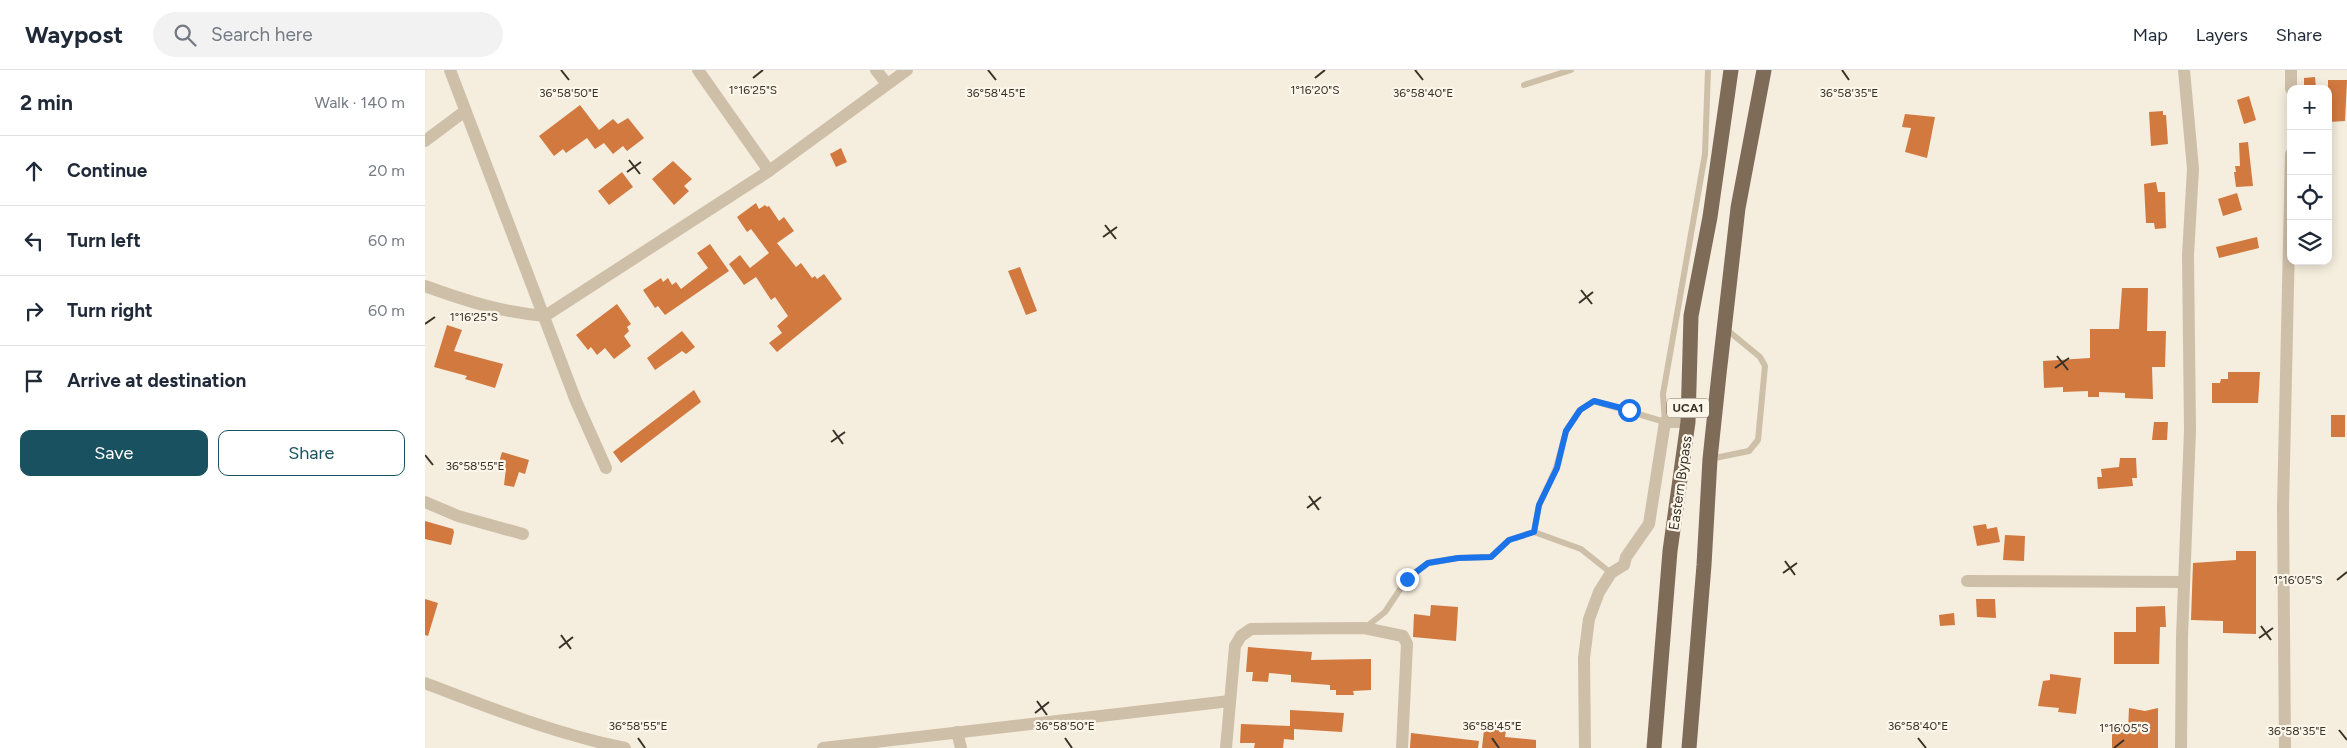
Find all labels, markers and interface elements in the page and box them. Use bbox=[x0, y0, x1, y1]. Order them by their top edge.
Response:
search box bbox=[153, 12, 503, 57]
text: Waypost bbox=[25, 20, 123, 49]
icon: search bbox=[171, 21, 199, 49]
text: Search here bbox=[211, 23, 313, 46]
text: Map bbox=[2133, 24, 2168, 46]
text: Layers bbox=[2196, 24, 2248, 46]
text: Share bbox=[2276, 24, 2322, 46]
text: 1°16'25"S bbox=[729, 83, 777, 97]
text: 1°16'20"S bbox=[1290, 83, 1340, 97]
map controls bbox=[2287, 85, 2332, 265]
button: + bbox=[2287, 85, 2332, 130]
text: 36°58'50"E bbox=[539, 86, 599, 100]
text: 36°58'45"E bbox=[966, 86, 1026, 100]
text: 36°58'40"E bbox=[1393, 86, 1453, 100]
text: 36°58'35"E bbox=[1820, 86, 1878, 100]
text: 2 min bbox=[20, 90, 73, 115]
text: Walk · 140 m bbox=[315, 93, 405, 112]
button: − bbox=[2287, 130, 2332, 175]
icon: ahead bbox=[20, 157, 48, 185]
text: Continue bbox=[67, 159, 147, 182]
text: 20 m bbox=[368, 161, 405, 180]
button: locate bbox=[2287, 175, 2332, 220]
button: layers bbox=[2287, 220, 2332, 265]
icon: left bbox=[20, 227, 48, 255]
text: Turn left bbox=[67, 229, 141, 252]
text: 60 m bbox=[368, 231, 405, 250]
icon: right bbox=[20, 297, 48, 325]
text: Turn right bbox=[67, 299, 153, 322]
text: 60 m bbox=[368, 301, 405, 320]
text: 1°16'25"S bbox=[450, 310, 498, 324]
icon: arrive bbox=[20, 367, 48, 395]
text: Arrive at destination bbox=[67, 369, 246, 392]
road number: UCA1 bbox=[1667, 398, 1709, 418]
route start bbox=[1618, 399, 1641, 422]
button: Save bbox=[20, 430, 208, 476]
button: Share bbox=[218, 430, 405, 476]
street label: Eastern Bypass bbox=[1665, 435, 1696, 531]
text: 36°58'55"E bbox=[445, 459, 505, 473]
route end bbox=[1396, 568, 1419, 591]
text: 1°16'05"S bbox=[2273, 573, 2323, 587]
text: 36°58'55"E bbox=[608, 719, 668, 733]
text: 36°58'50"E bbox=[1035, 719, 1095, 733]
text: 36°58'45"E bbox=[1462, 719, 1522, 733]
text: 36°58'40"E bbox=[1888, 719, 1948, 733]
text: 1°16'05"S bbox=[2099, 721, 2149, 735]
text: 36°58'35"E bbox=[2268, 724, 2326, 738]

